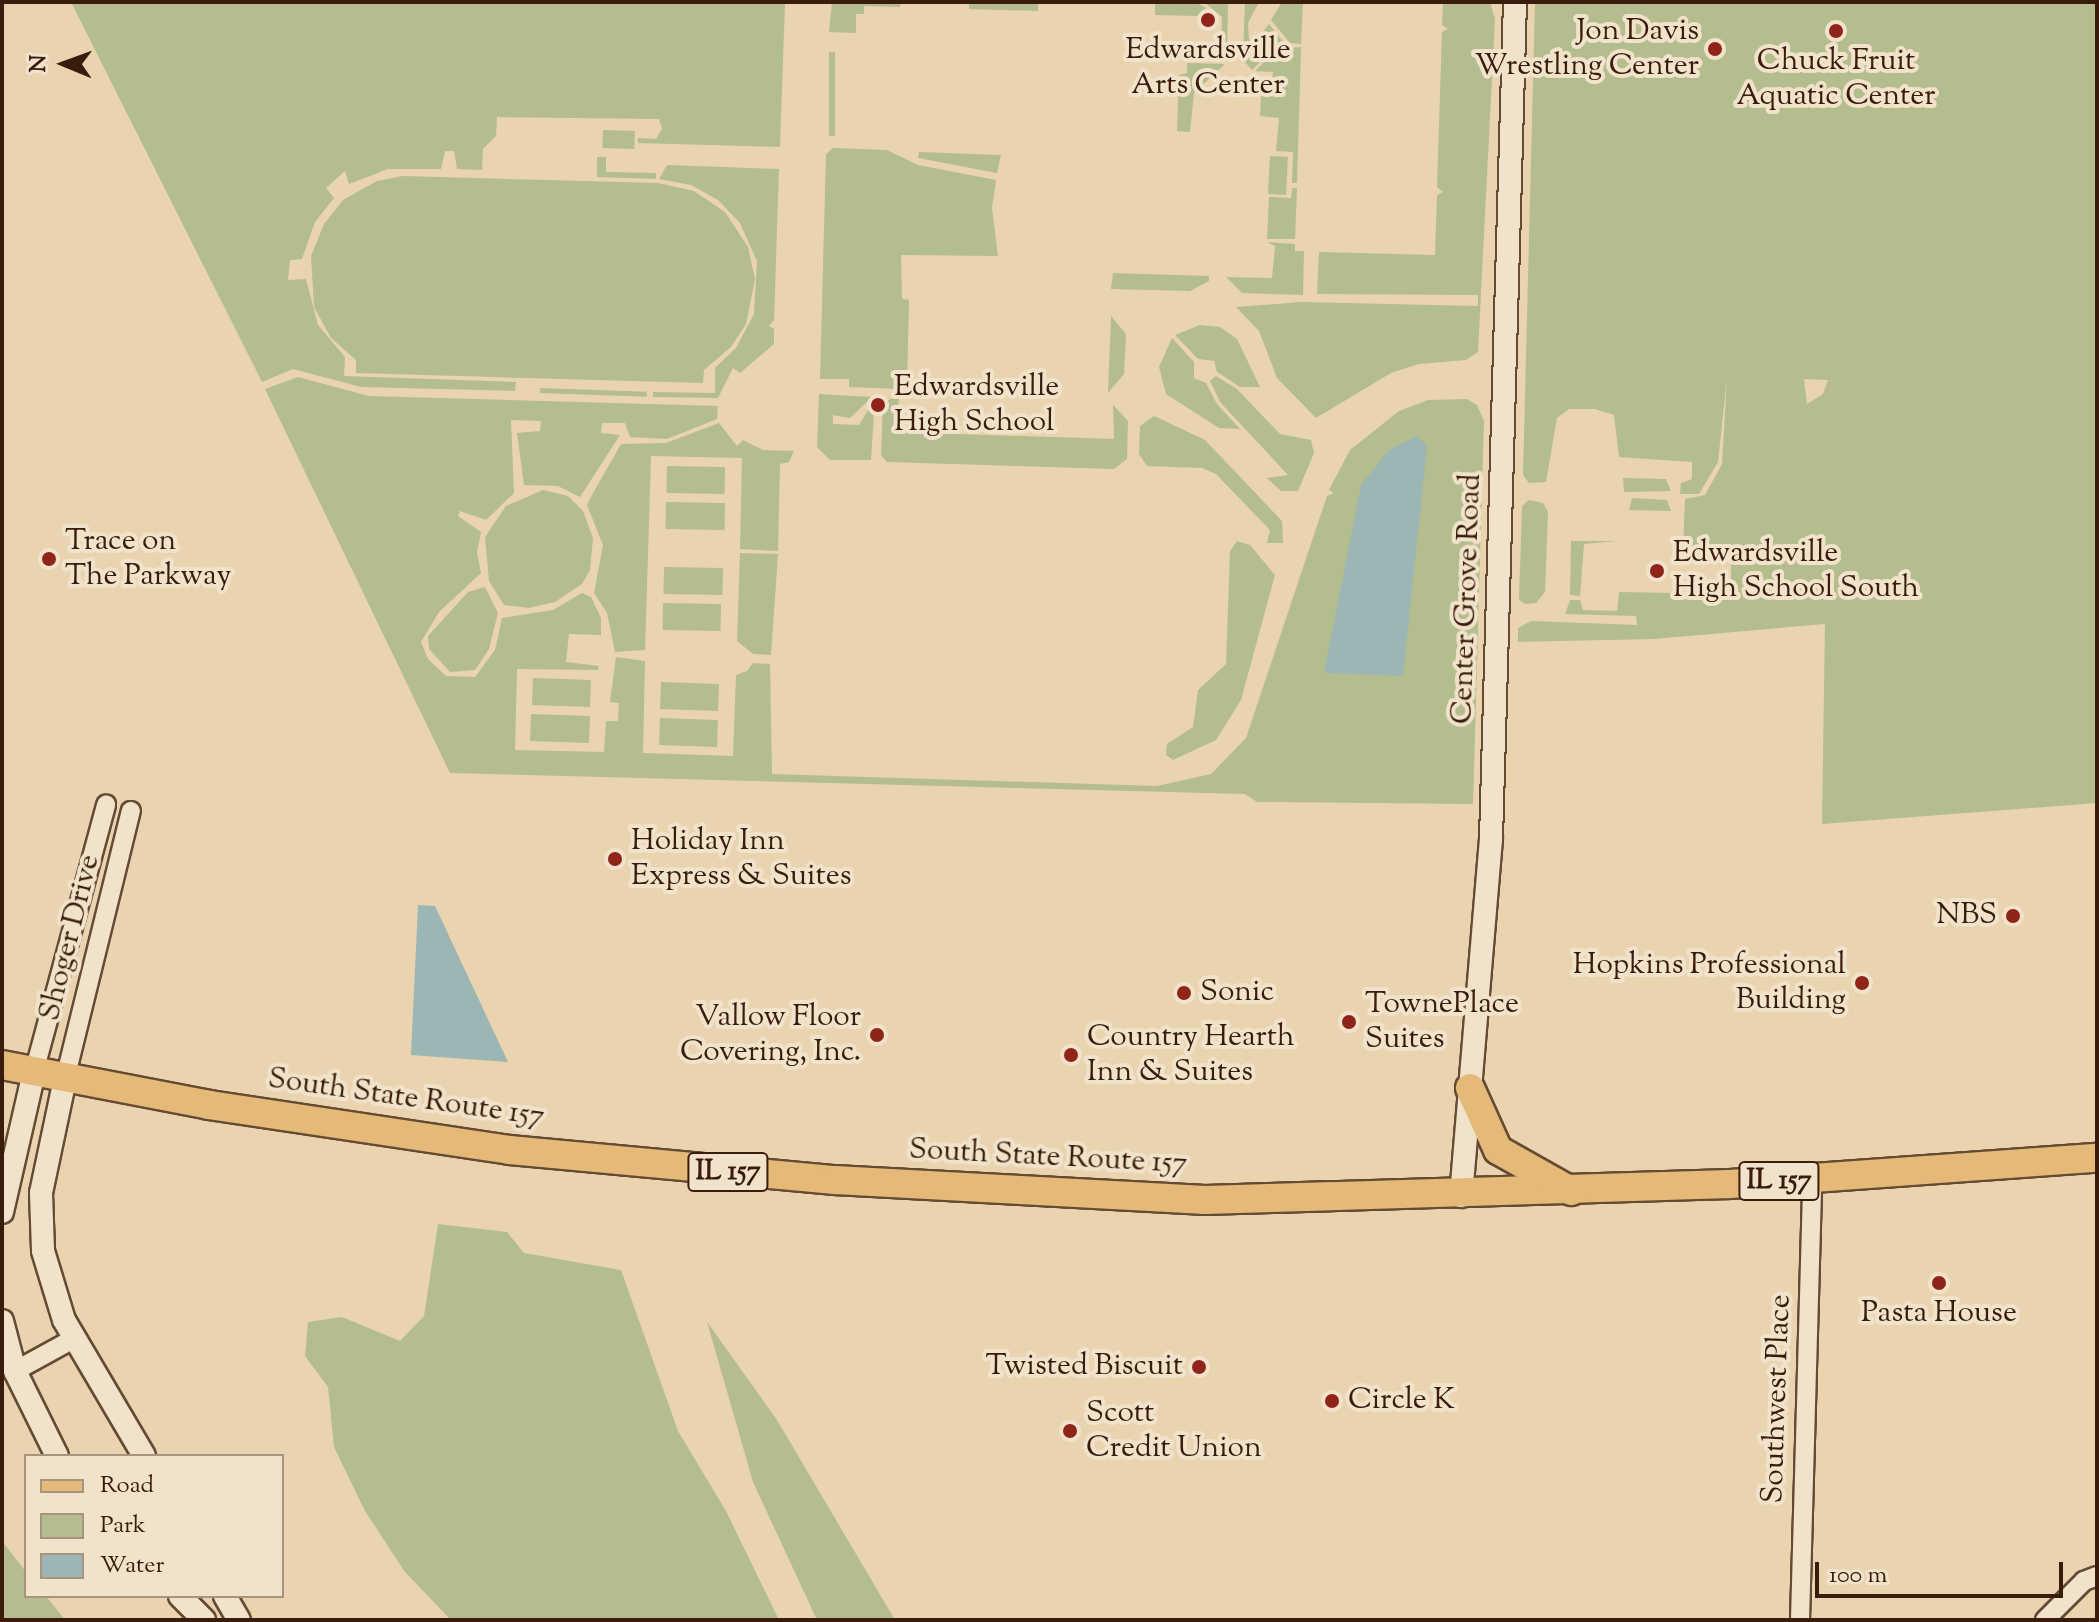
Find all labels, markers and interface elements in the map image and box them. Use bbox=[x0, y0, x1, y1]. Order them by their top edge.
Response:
marker: Edwardsville Arts Center bbox=[1199, 11, 1217, 29]
place label: Jon Davis Wrestling Center bbox=[1475, 14, 1699, 84]
marker: Chuck Fruit Aquatic Center bbox=[1827, 22, 1845, 40]
north arrow bbox=[24, 24, 104, 104]
place label: Edwardsville Arts Center bbox=[1125, 33, 1291, 104]
marker: Jon Davis Wrestling Center bbox=[1706, 40, 1724, 58]
place label: Chuck Fruit Aquatic Center bbox=[1737, 44, 1935, 114]
text: N bbox=[24, 55, 56, 73]
place label: Edwardsville High School bbox=[894, 370, 1059, 440]
marker: Edwardsville High School bbox=[869, 396, 887, 414]
street label: Center Grove Road bbox=[1446, 473, 1490, 725]
place label: Trace on The Parkway bbox=[65, 524, 231, 594]
place label: Edwardsville High School South bbox=[1673, 536, 1919, 606]
marker: Trace on The Parkway bbox=[40, 550, 58, 568]
marker: Edwardsville High School South bbox=[1648, 562, 1666, 580]
place label: Holiday Inn Express & Suites bbox=[631, 824, 851, 894]
marker: Holiday Inn Express & Suites bbox=[606, 850, 624, 868]
street label: Shoger Drive bbox=[33, 851, 109, 1025]
place label: NBS bbox=[1936, 898, 1997, 934]
marker: NBS bbox=[2004, 907, 2022, 925]
place label: Hopkins Professional Building bbox=[1573, 948, 1846, 1018]
marker: Hopkins Professional Building bbox=[1853, 974, 1871, 992]
place label: Sonic bbox=[1200, 975, 1274, 1011]
marker: Sonic bbox=[1175, 984, 1193, 1002]
place label: TownePlace Suites bbox=[1365, 987, 1519, 1058]
place label: Vallow Floor Covering, Inc. bbox=[680, 1000, 861, 1070]
marker: TownePlace Suites bbox=[1340, 1013, 1358, 1031]
place label: Country Hearth Inn & Suites bbox=[1087, 1020, 1295, 1090]
marker: Vallow Floor Covering, Inc. bbox=[868, 1026, 886, 1044]
marker: Country Hearth Inn & Suites bbox=[1062, 1046, 1080, 1064]
street label: South State Route 157 bbox=[266, 1062, 546, 1136]
street label: South State Route 157 bbox=[908, 1133, 1188, 1183]
road number: IL 157 bbox=[686, 1148, 770, 1196]
road number: IL 157 bbox=[1737, 1157, 1821, 1205]
marker: Pasta House bbox=[1930, 1274, 1948, 1292]
street label: Southwest Place bbox=[1756, 1294, 1800, 1504]
place label: Pasta House bbox=[1861, 1296, 2017, 1332]
place label: Twisted Biscuit bbox=[986, 1349, 1183, 1385]
marker: Twisted Biscuit bbox=[1190, 1358, 1208, 1376]
place label: Circle K bbox=[1348, 1383, 1455, 1419]
marker: Circle K bbox=[1323, 1392, 1341, 1410]
place label: Scott Credit Union bbox=[1086, 1396, 1262, 1466]
marker: Scott Credit Union bbox=[1061, 1422, 1079, 1440]
legend bbox=[24, 1454, 284, 1598]
text: Road bbox=[100, 1469, 154, 1503]
text: Park bbox=[100, 1509, 146, 1543]
scale bar bbox=[1819, 1546, 2067, 1596]
text: Water bbox=[100, 1549, 164, 1583]
text: 100 m bbox=[1829, 1559, 1887, 1593]

